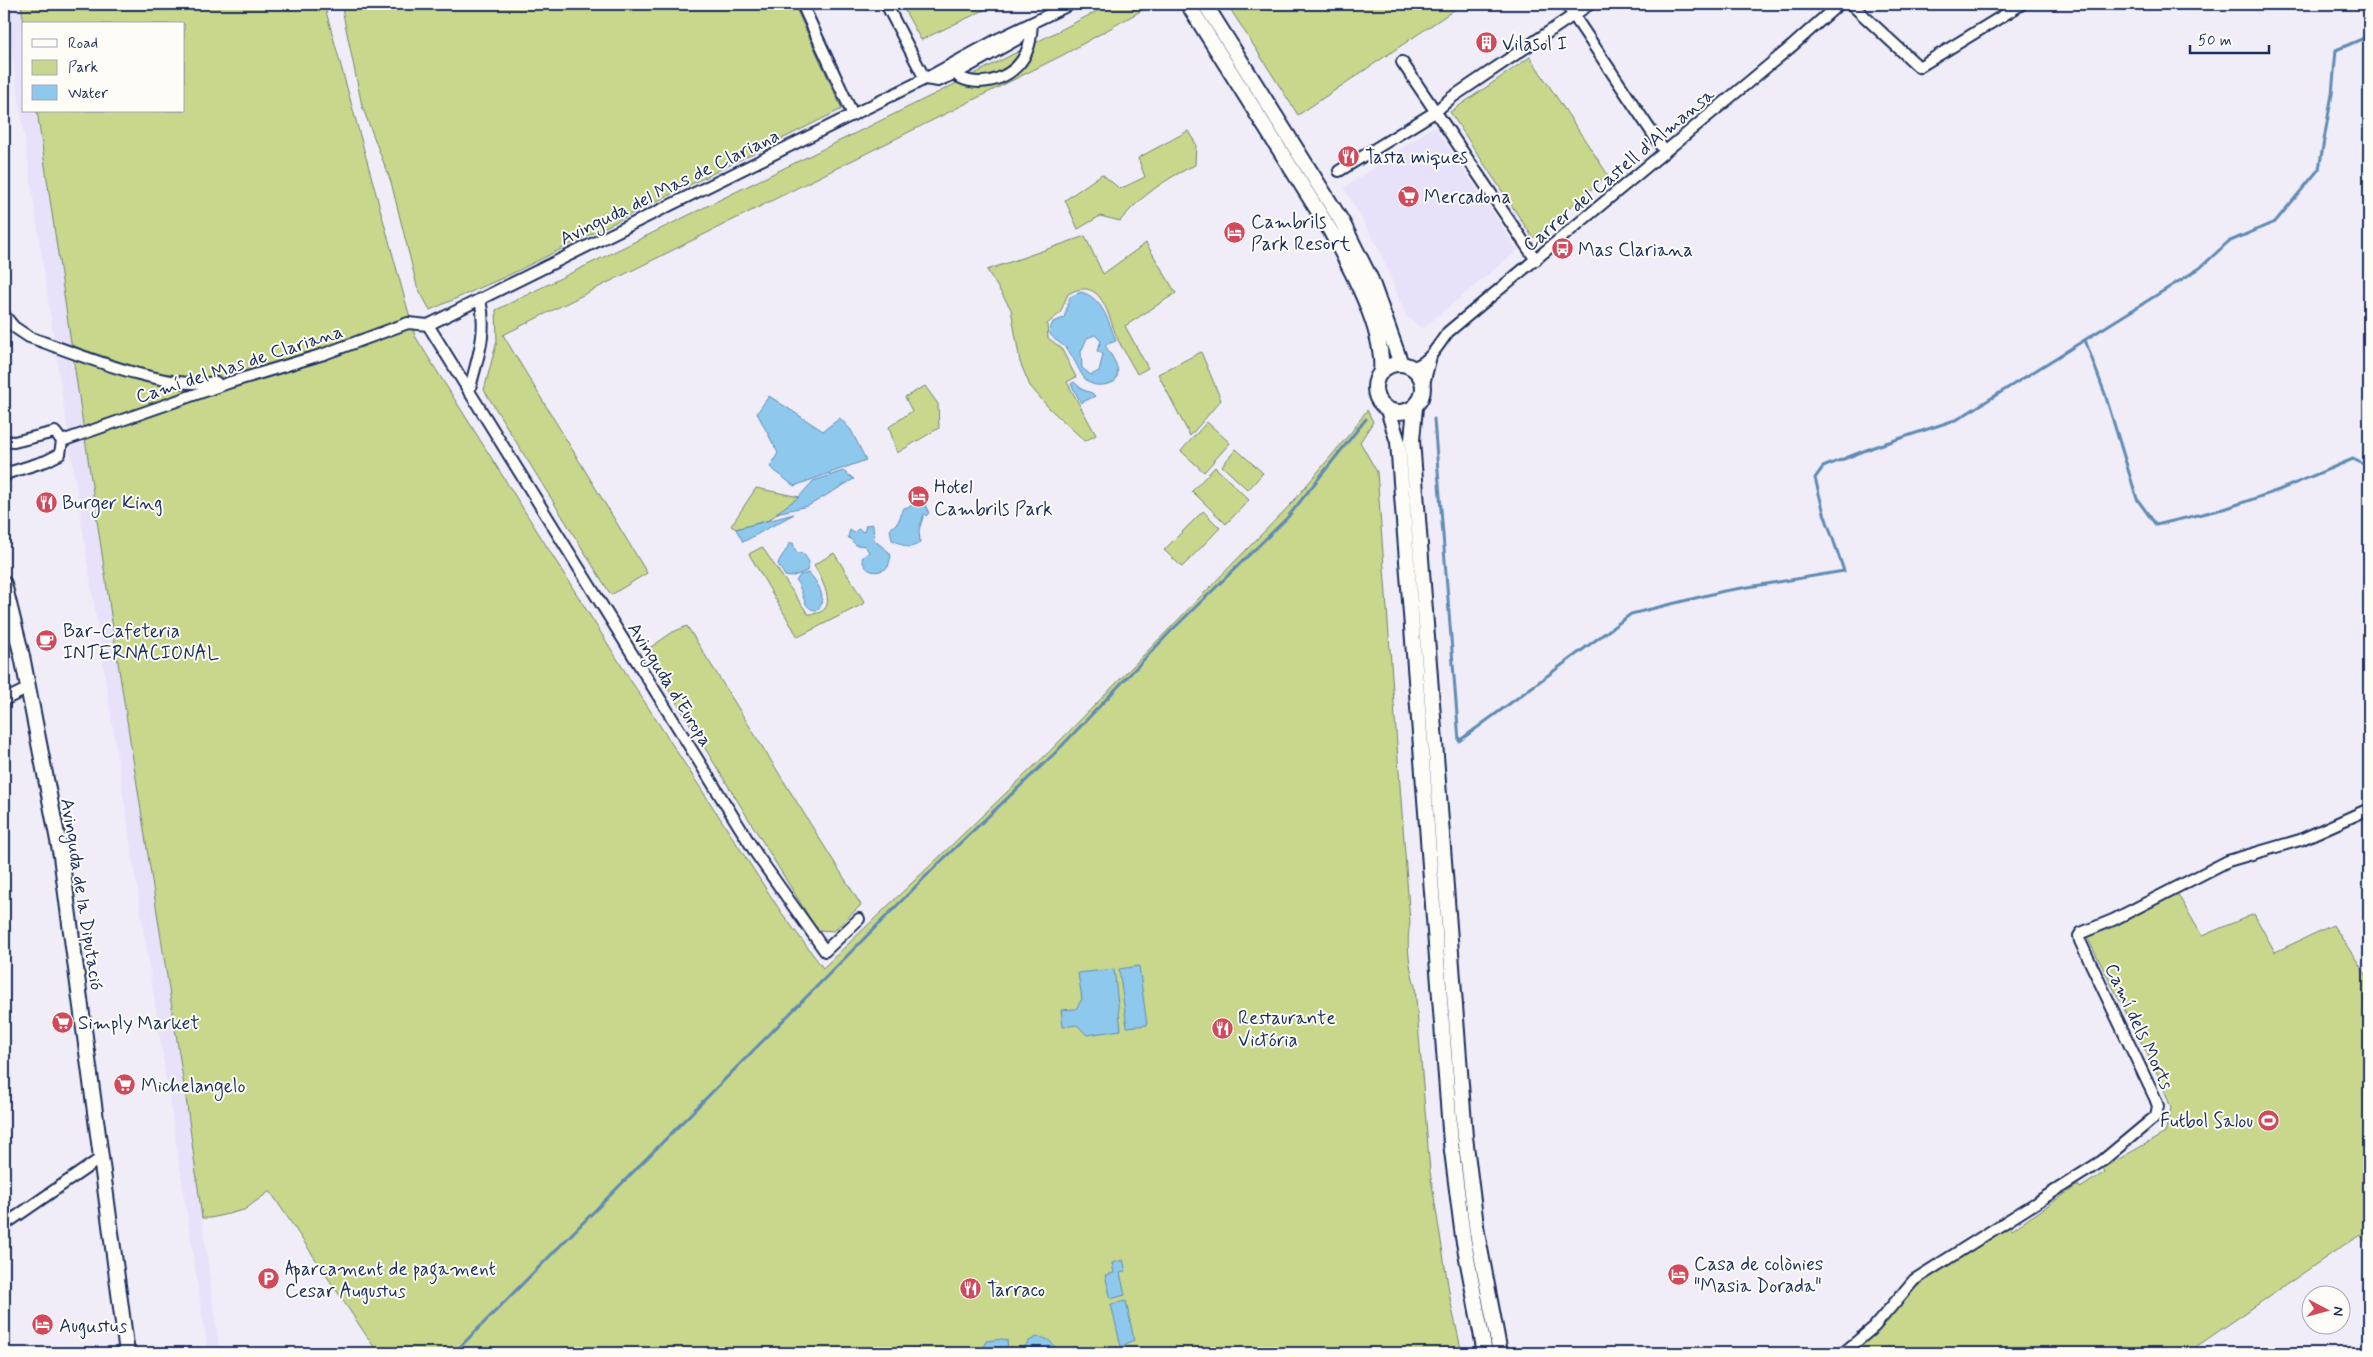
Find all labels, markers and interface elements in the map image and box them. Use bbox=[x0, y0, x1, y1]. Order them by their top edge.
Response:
legend bbox=[22, 22, 185, 112]
scale bar bbox=[2190, 22, 2269, 54]
building icon: Vilasol I bbox=[1474, 31, 1498, 55]
text: 50 m bbox=[2198, 31, 2232, 51]
place label: Vilasol I bbox=[1502, 32, 1567, 57]
text: Road bbox=[68, 34, 98, 54]
text: Park bbox=[68, 58, 98, 78]
street label: Carrer del Castell d'Almansa bbox=[1518, 82, 1720, 258]
text: Water bbox=[68, 84, 108, 104]
street label: Avinguda del Mas de Clariana bbox=[556, 123, 785, 253]
restaurant icon: Tasta miques bbox=[1337, 144, 1361, 168]
place label: Tasta miques bbox=[1365, 145, 1468, 170]
supermarket icon: Mercadona bbox=[1396, 184, 1420, 208]
place label: Mercadona bbox=[1424, 185, 1511, 210]
place label: Cambrils Park Resort bbox=[1251, 210, 1351, 257]
hotel icon: Cambrils Park Resort bbox=[1223, 220, 1247, 244]
bus stop icon: Mas Clariana bbox=[1550, 237, 1574, 261]
place label: Mas Clariana bbox=[1578, 238, 1693, 263]
street label: Camí del Mas de Clariana bbox=[133, 319, 346, 410]
place label: Hotel Cambrils Park bbox=[934, 475, 1053, 522]
hotel icon: Hotel Cambrils Park bbox=[906, 485, 930, 509]
restaurant icon: Burger King bbox=[34, 490, 58, 514]
place label: Burger King bbox=[62, 491, 163, 518]
street label: Avinguda d'Europa bbox=[620, 618, 718, 753]
place label: Bar-Cafeteria INTERNACIONAL bbox=[63, 619, 219, 666]
cafe icon: Bar-Cafeteria INTERNACIONAL bbox=[35, 629, 59, 653]
street label: Avinguda de la Diputació bbox=[52, 796, 109, 992]
street label: Camí dels Morts bbox=[2098, 959, 2179, 1094]
place label: Restaurante Victória bbox=[1238, 1006, 1336, 1053]
supermarket icon: Simply Market bbox=[50, 1010, 74, 1034]
place label: Simply Market bbox=[78, 1011, 199, 1036]
restaurant icon: Restaurante Victória bbox=[1210, 1016, 1234, 1040]
supermarket icon: Michelangelo bbox=[113, 1073, 137, 1097]
place label: Michelangelo bbox=[141, 1074, 246, 1101]
sports icon: Futbol Salou bbox=[2257, 1108, 2281, 1132]
place label: Futbol Salou bbox=[2160, 1109, 2253, 1134]
place label: Casa de colònies "Masia Dorada" bbox=[1694, 1252, 1823, 1299]
place label: Aparcament de pagament Cesar Augustus bbox=[285, 1257, 496, 1305]
hotel icon: Casa de colònies "Masia Dorada" bbox=[1666, 1262, 1690, 1286]
parking icon: Aparcament de pagament Cesar Augustus bbox=[257, 1267, 281, 1291]
restaurant icon: Tarraco bbox=[959, 1277, 983, 1301]
place label: Tarraco bbox=[987, 1278, 1045, 1303]
north arrow bbox=[2300, 1284, 2350, 1334]
text: N bbox=[2328, 1306, 2347, 1317]
hotel icon: Augustus bbox=[31, 1313, 55, 1337]
place label: Augustus bbox=[59, 1314, 128, 1340]

